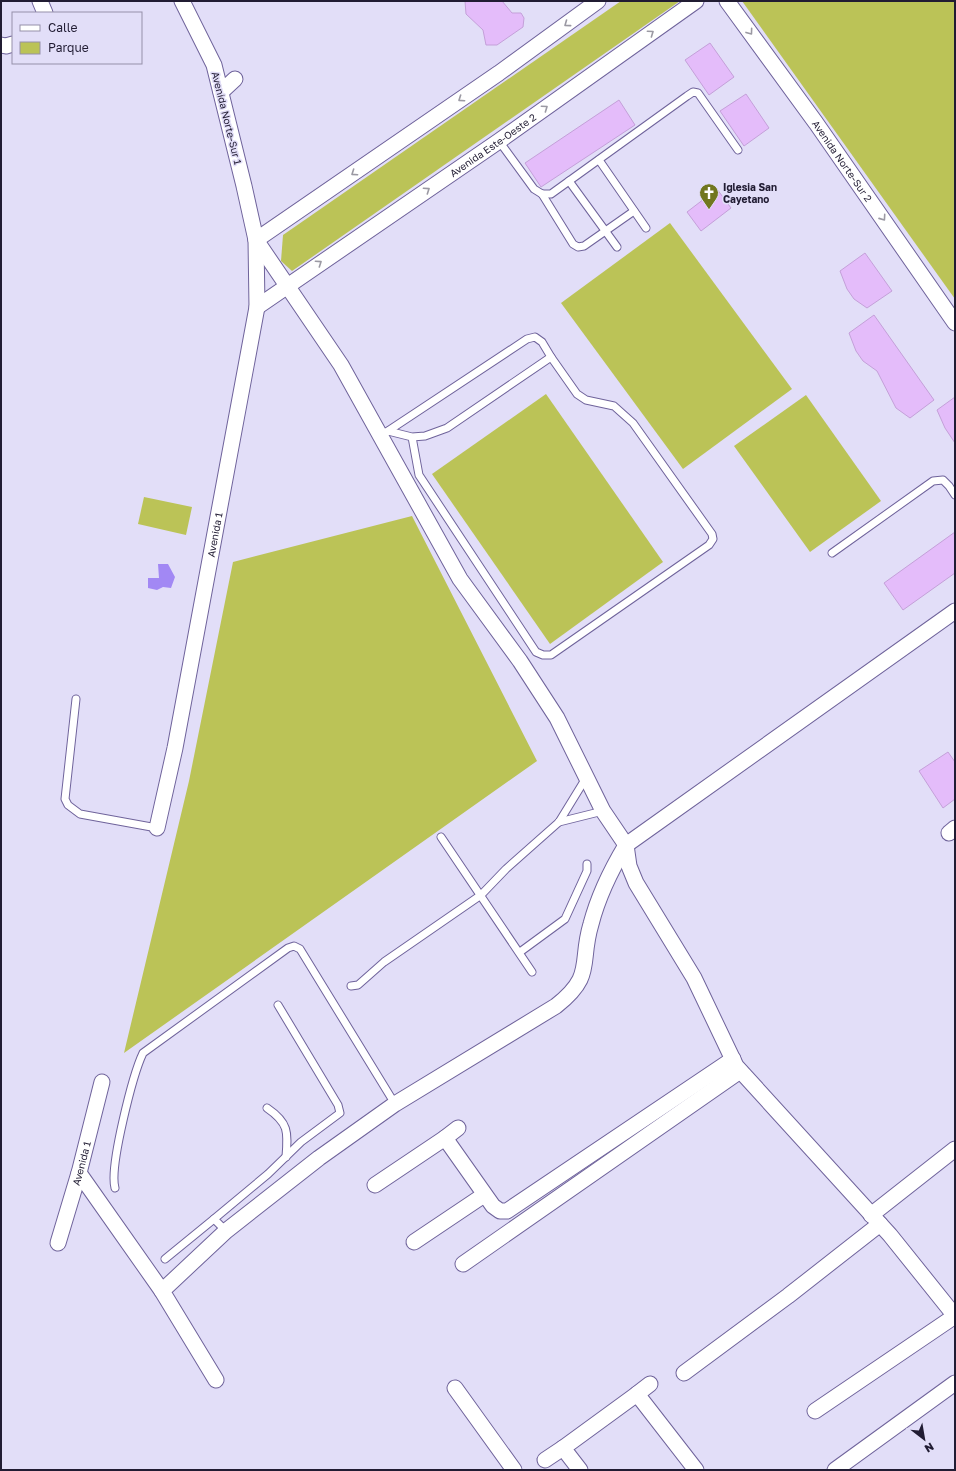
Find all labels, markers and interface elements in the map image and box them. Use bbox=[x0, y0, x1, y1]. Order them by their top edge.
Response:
legend bbox=[12, 12, 142, 64]
one-way arrow bbox=[564, 19, 571, 27]
text: Calle bbox=[48, 20, 78, 35]
one-way arrow bbox=[745, 28, 752, 35]
one-way arrow bbox=[647, 30, 654, 38]
text: Parque bbox=[48, 40, 89, 55]
street label: Avenida Norte-Sur 1 bbox=[210, 70, 244, 166]
one-way arrow bbox=[458, 94, 465, 102]
one-way arrow bbox=[541, 105, 548, 113]
street label: Avenida Este-Oeste 2 bbox=[447, 111, 538, 179]
street label: Avenida Norte-Sur 2 bbox=[810, 118, 875, 204]
one-way arrow bbox=[351, 168, 358, 175]
place label: Iglesia San Cayetano bbox=[723, 181, 777, 205]
church icon: Iglesia San Cayetano bbox=[698, 182, 720, 210]
one-way arrow bbox=[422, 188, 429, 195]
one-way arrow bbox=[878, 214, 886, 221]
one-way arrow bbox=[315, 260, 322, 268]
street label: Avenida 1 bbox=[205, 511, 225, 558]
street label: Avenida 1 bbox=[70, 1140, 93, 1187]
north arrow bbox=[904, 1419, 944, 1459]
text: N bbox=[922, 1440, 936, 1456]

